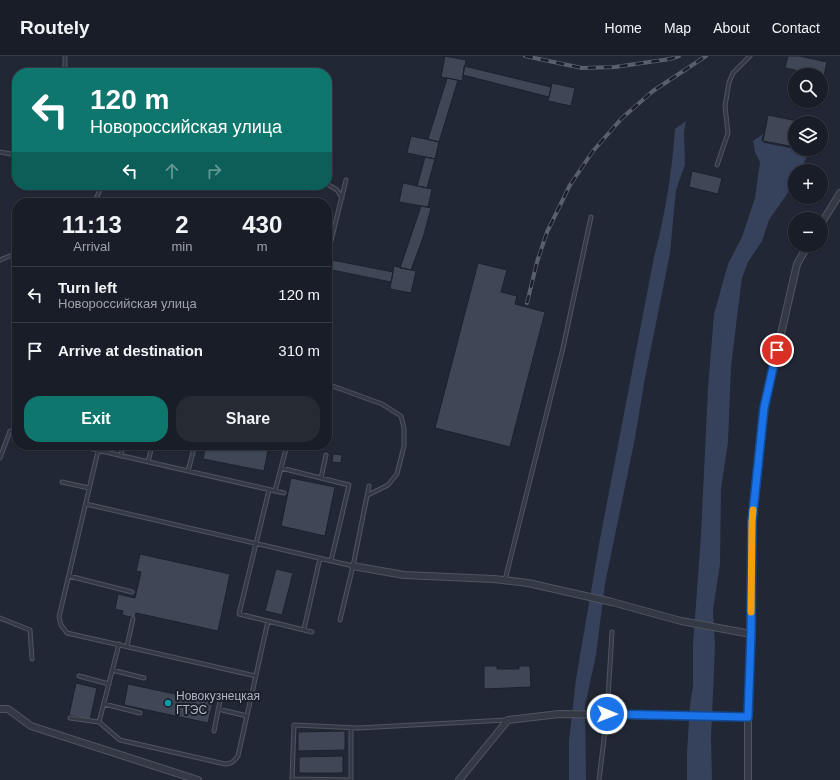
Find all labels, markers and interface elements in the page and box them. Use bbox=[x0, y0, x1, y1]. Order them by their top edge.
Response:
text: Routely bbox=[20, 17, 90, 38]
text: Home bbox=[605, 20, 642, 36]
text: Map bbox=[664, 20, 691, 36]
text: About bbox=[713, 20, 750, 36]
text: Contact bbox=[772, 20, 820, 36]
map controls bbox=[788, 68, 828, 252]
button: search bbox=[788, 68, 828, 108]
icon: left bbox=[24, 84, 76, 136]
text: 120 m bbox=[90, 84, 169, 115]
button: layers bbox=[788, 116, 828, 156]
text: Новороссийская улица bbox=[90, 117, 282, 137]
icon: left bbox=[119, 160, 141, 182]
icon: ahead bbox=[161, 160, 183, 182]
icon: right bbox=[203, 160, 225, 182]
button: + bbox=[788, 164, 828, 204]
text: 11:13 bbox=[62, 211, 122, 238]
text: 2 bbox=[175, 211, 189, 238]
text: 430 bbox=[242, 211, 282, 238]
button: − bbox=[788, 212, 828, 252]
text: Arrival bbox=[73, 239, 110, 254]
text: min bbox=[172, 239, 192, 254]
text: m bbox=[257, 239, 268, 254]
text: Turn left bbox=[58, 279, 117, 296]
icon: left bbox=[24, 284, 46, 306]
text: 120 m bbox=[278, 286, 320, 303]
text: Новороссийская улица bbox=[58, 296, 197, 311]
pin bbox=[760, 333, 794, 367]
icon: arrive bbox=[766, 339, 788, 361]
icon: arrive bbox=[24, 340, 46, 362]
text: Arrive at destination bbox=[58, 342, 203, 359]
text: 310 m bbox=[278, 342, 320, 359]
button: Exit bbox=[24, 396, 168, 442]
button: Share bbox=[176, 396, 320, 442]
place label: Новокузнецкая ГТЭС bbox=[176, 689, 260, 717]
position arrow bbox=[586, 693, 628, 735]
marker: Новокузнецкая ГТЭС bbox=[163, 698, 173, 708]

